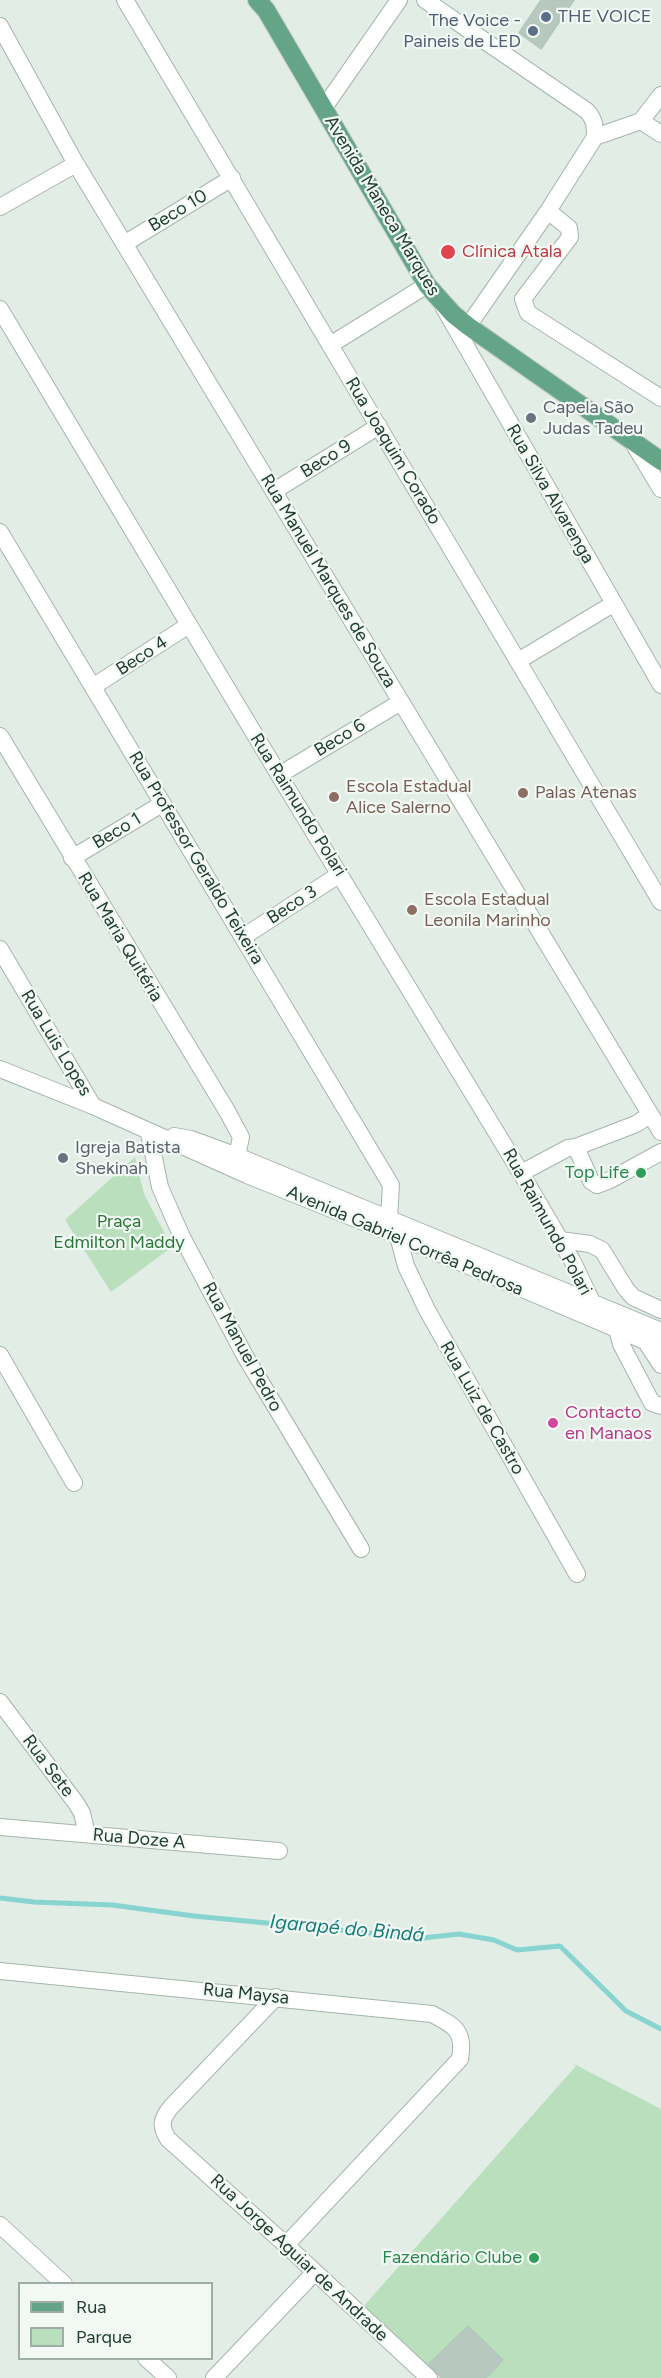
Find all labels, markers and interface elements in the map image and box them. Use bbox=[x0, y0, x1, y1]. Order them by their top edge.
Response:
place label: THE VOICE bbox=[558, 6, 651, 28]
place label: The Voice - Paineis de LED bbox=[403, 10, 521, 52]
marker: THE VOICE bbox=[539, 10, 553, 24]
marker: The Voice - Paineis de LED bbox=[526, 24, 540, 38]
street label: Avenida Maneca Marques bbox=[320, 112, 444, 300]
street label: Beco 10 bbox=[145, 185, 211, 237]
place label: Clínica Atala bbox=[462, 241, 562, 263]
marker: Clínica Atala bbox=[439, 243, 457, 261]
street label: Rua Joaquim Corado bbox=[341, 373, 445, 529]
place label: Capela São Judas Tadeu bbox=[543, 397, 643, 440]
marker: Capela São Judas Tadeu bbox=[524, 411, 538, 425]
street label: Rua Silva Alvarenga bbox=[501, 421, 599, 567]
street label: Beco 9 bbox=[297, 435, 355, 483]
street label: Rua Manuel Marques de Souza bbox=[255, 470, 401, 692]
street label: Beco 4 bbox=[112, 632, 172, 680]
street label: Beco 6 bbox=[311, 714, 369, 762]
street label: Rua Raimundo Polari bbox=[245, 730, 351, 880]
street label: Rua Professor Geraldo Teixeira bbox=[124, 748, 268, 968]
place label: Escola Estadual Alice Salerno bbox=[346, 776, 472, 818]
place label: Palas Atenas bbox=[535, 782, 637, 804]
marker: Palas Atenas bbox=[516, 786, 530, 800]
marker: Escola Estadual Alice Salerno bbox=[327, 790, 341, 804]
street label: Beco 1 bbox=[89, 808, 145, 854]
street label: Rua Maria Quitéria bbox=[73, 868, 167, 1006]
street label: Beco 3 bbox=[263, 881, 321, 929]
place label: Escola Estadual Leonila Marinho bbox=[424, 889, 551, 932]
marker: Escola Estadual Leonila Marinho bbox=[405, 903, 419, 917]
street label: Rua Luis Lopes bbox=[16, 986, 96, 1100]
place label: Igreja Batista Shekinah bbox=[75, 1137, 180, 1180]
street label: Rua Raimundo Polari bbox=[498, 1145, 596, 1299]
marker: Igreja Batista Shekinah bbox=[56, 1151, 70, 1165]
place label: Top Life bbox=[565, 1162, 629, 1184]
marker: Top Life bbox=[634, 1166, 648, 1180]
street label: Avenida Gabriel Corrêa Pedrosa bbox=[283, 1181, 527, 1301]
park label: Praça Edmilton Maddy bbox=[53, 1211, 185, 1254]
street label: Rua Manuel Pedro bbox=[197, 1278, 287, 1416]
street label: Rua Luiz de Castro bbox=[435, 1337, 529, 1479]
place label: Contacto en Manaos bbox=[565, 1402, 652, 1444]
marker: Contacto en Manaos bbox=[546, 1416, 560, 1430]
street label: Rua Sete bbox=[18, 1731, 78, 1801]
street label: Rua Doze A bbox=[92, 1824, 186, 1854]
water label: Igarapé do Bindá bbox=[269, 1910, 425, 1948]
street label: Rua Maysa bbox=[202, 1979, 290, 2009]
street label: Rua Jorge Aguiar de Andrade bbox=[206, 2170, 392, 2346]
place label: Fazendário Clube bbox=[382, 2247, 522, 2269]
marker: Fazendário Clube bbox=[527, 2251, 541, 2265]
legend bbox=[18, 2282, 213, 2360]
text: Rua bbox=[76, 2296, 107, 2318]
text: Parque bbox=[76, 2326, 132, 2348]

